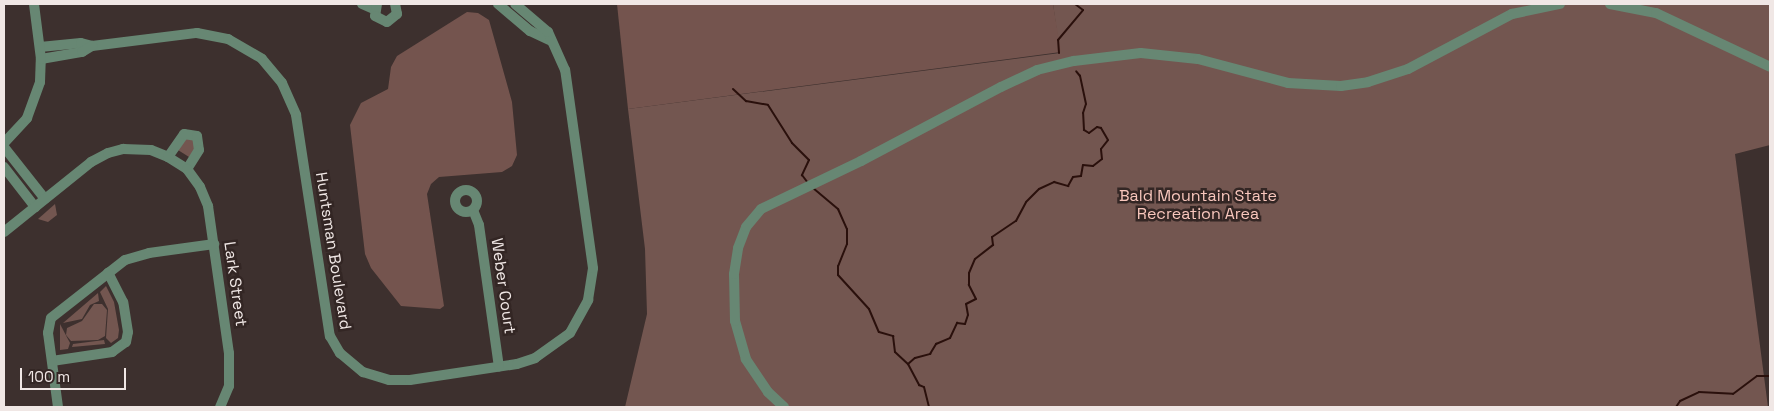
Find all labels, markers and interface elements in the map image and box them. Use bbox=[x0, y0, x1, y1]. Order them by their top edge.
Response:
street label: Huntsman Boulevard bbox=[311, 171, 355, 331]
park label: Bald Mountain State Recreation Area bbox=[1119, 186, 1277, 224]
street label: Weber Court bbox=[487, 237, 519, 335]
street label: Lark Street bbox=[220, 240, 250, 328]
scale bar bbox=[22, 358, 129, 390]
text: 100 m bbox=[28, 367, 70, 386]

